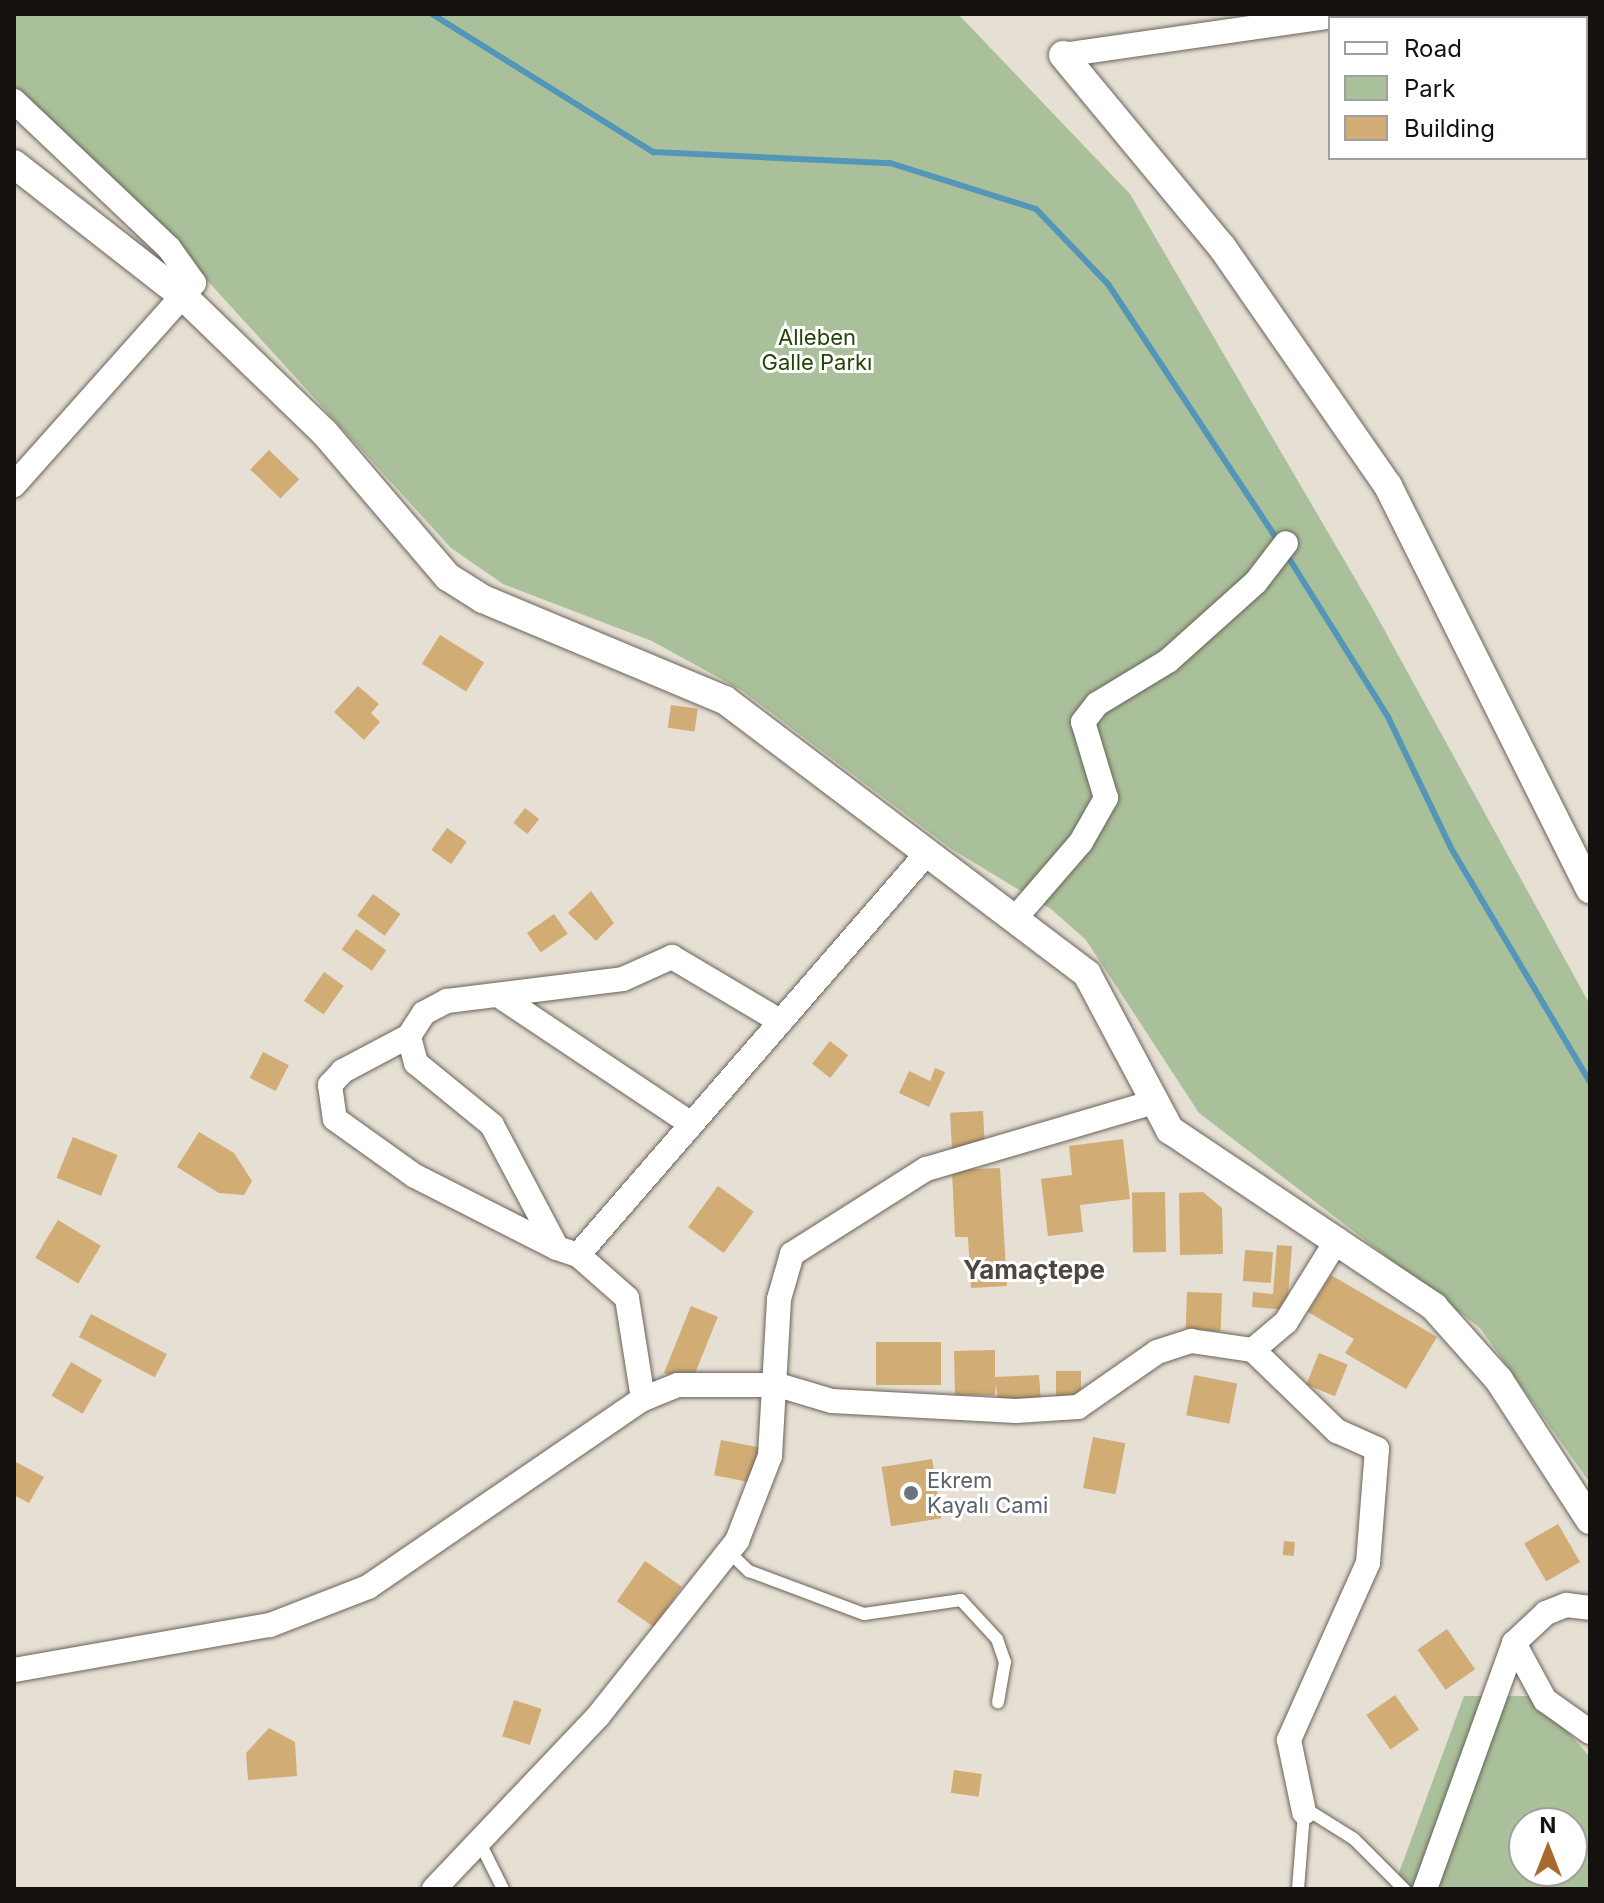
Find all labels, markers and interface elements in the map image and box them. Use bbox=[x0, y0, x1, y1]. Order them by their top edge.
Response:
legend bbox=[1328, 16, 1588, 160]
text: Road bbox=[1404, 34, 1462, 63]
text: Park bbox=[1404, 74, 1455, 103]
text: Building bbox=[1404, 114, 1495, 143]
park label: Alleben Galle Parkı bbox=[762, 324, 872, 376]
district label: Yamaçtepe bbox=[963, 1254, 1105, 1286]
place label: Ekrem Kayalı Cami bbox=[927, 1467, 1048, 1518]
marker: Ekrem Kayalı Cami bbox=[902, 1484, 920, 1502]
north arrow bbox=[1508, 1807, 1588, 1887]
text: N bbox=[1540, 1812, 1556, 1838]

